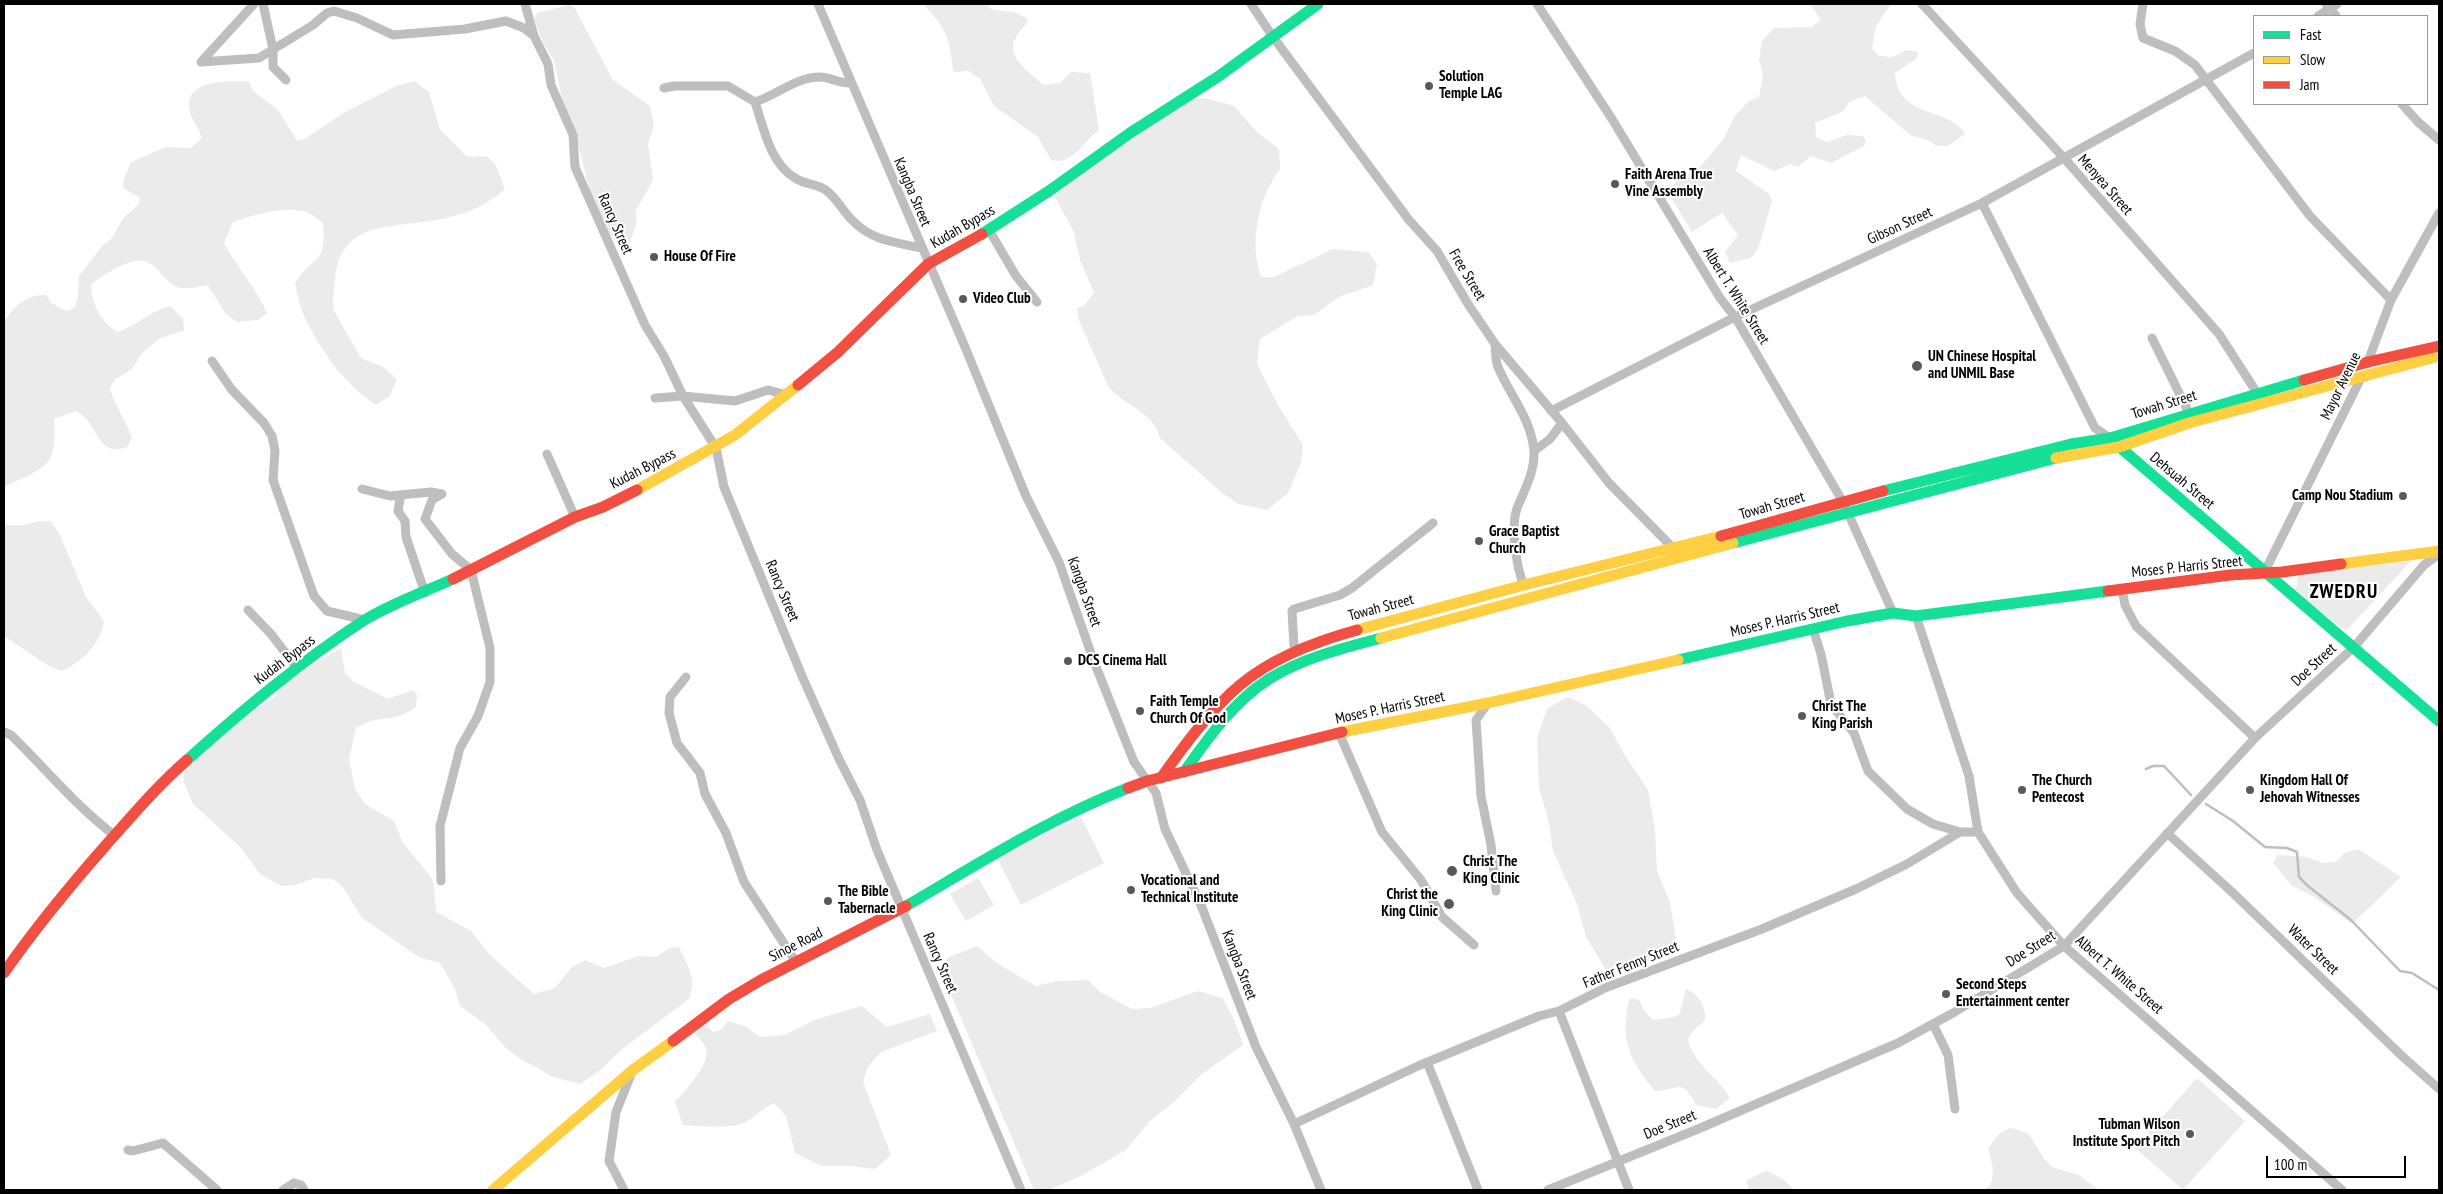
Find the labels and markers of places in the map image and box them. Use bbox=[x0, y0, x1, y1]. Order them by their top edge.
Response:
place label: Solution Temple LAG bbox=[1439, 68, 1502, 103]
marker: Solution Temple LAG bbox=[1423, 80, 1435, 92]
place label: Faith Arena True Vine Assembly bbox=[1625, 166, 1713, 201]
marker: Faith Arena True Vine Assembly bbox=[1609, 178, 1621, 190]
place label: House Of Fire bbox=[664, 248, 736, 266]
marker: House Of Fire bbox=[648, 251, 660, 263]
place label: Video Club bbox=[973, 290, 1031, 308]
marker: Video Club bbox=[957, 293, 969, 305]
place label: UN Chinese Hospital and UNMIL Base bbox=[1928, 348, 2036, 383]
marker: UN Chinese Hospital and UNMIL Base bbox=[1910, 359, 1924, 373]
place label: Camp Nou Stadium bbox=[2292, 487, 2393, 505]
marker: Camp Nou Stadium bbox=[2397, 490, 2409, 502]
place label: Grace Baptist Church bbox=[1489, 523, 1559, 558]
marker: Grace Baptist Church bbox=[1473, 535, 1485, 547]
place label: DCS Cinema Hall bbox=[1078, 652, 1167, 670]
marker: DCS Cinema Hall bbox=[1062, 655, 1074, 667]
place label: Faith Temple Church Of God bbox=[1150, 693, 1226, 728]
place label: Christ The King Parish bbox=[1812, 698, 1872, 733]
marker: Faith Temple Church Of God bbox=[1134, 705, 1146, 717]
marker: Christ The King Parish bbox=[1796, 710, 1808, 722]
place label: The Church Pentecost bbox=[2032, 772, 2092, 807]
place label: Kingdom Hall Of Jehovah Witnesses bbox=[2260, 772, 2360, 807]
marker: The Church Pentecost bbox=[2016, 784, 2028, 796]
marker: Kingdom Hall Of Jehovah Witnesses bbox=[2244, 784, 2256, 796]
place label: Christ The King Clinic bbox=[1463, 853, 1520, 888]
marker: Christ The King Clinic bbox=[1445, 864, 1459, 878]
place label: Vocational and Technical Institute bbox=[1141, 872, 1238, 907]
place label: The Bible Tabernacle bbox=[838, 883, 896, 918]
marker: Vocational and Technical Institute bbox=[1125, 884, 1137, 896]
place label: Christ the King Clinic bbox=[1381, 886, 1438, 921]
marker: The Bible Tabernacle bbox=[822, 895, 834, 907]
marker: Christ the King Clinic bbox=[1442, 897, 1456, 911]
place label: Second Steps Entertainment center bbox=[1956, 976, 2069, 1011]
marker: Second Steps Entertainment center bbox=[1940, 988, 1952, 1000]
place label: Tubman Wilson Institute Sport Pitch bbox=[2073, 1116, 2180, 1151]
marker: Tubman Wilson Institute Sport Pitch bbox=[2184, 1128, 2196, 1140]

